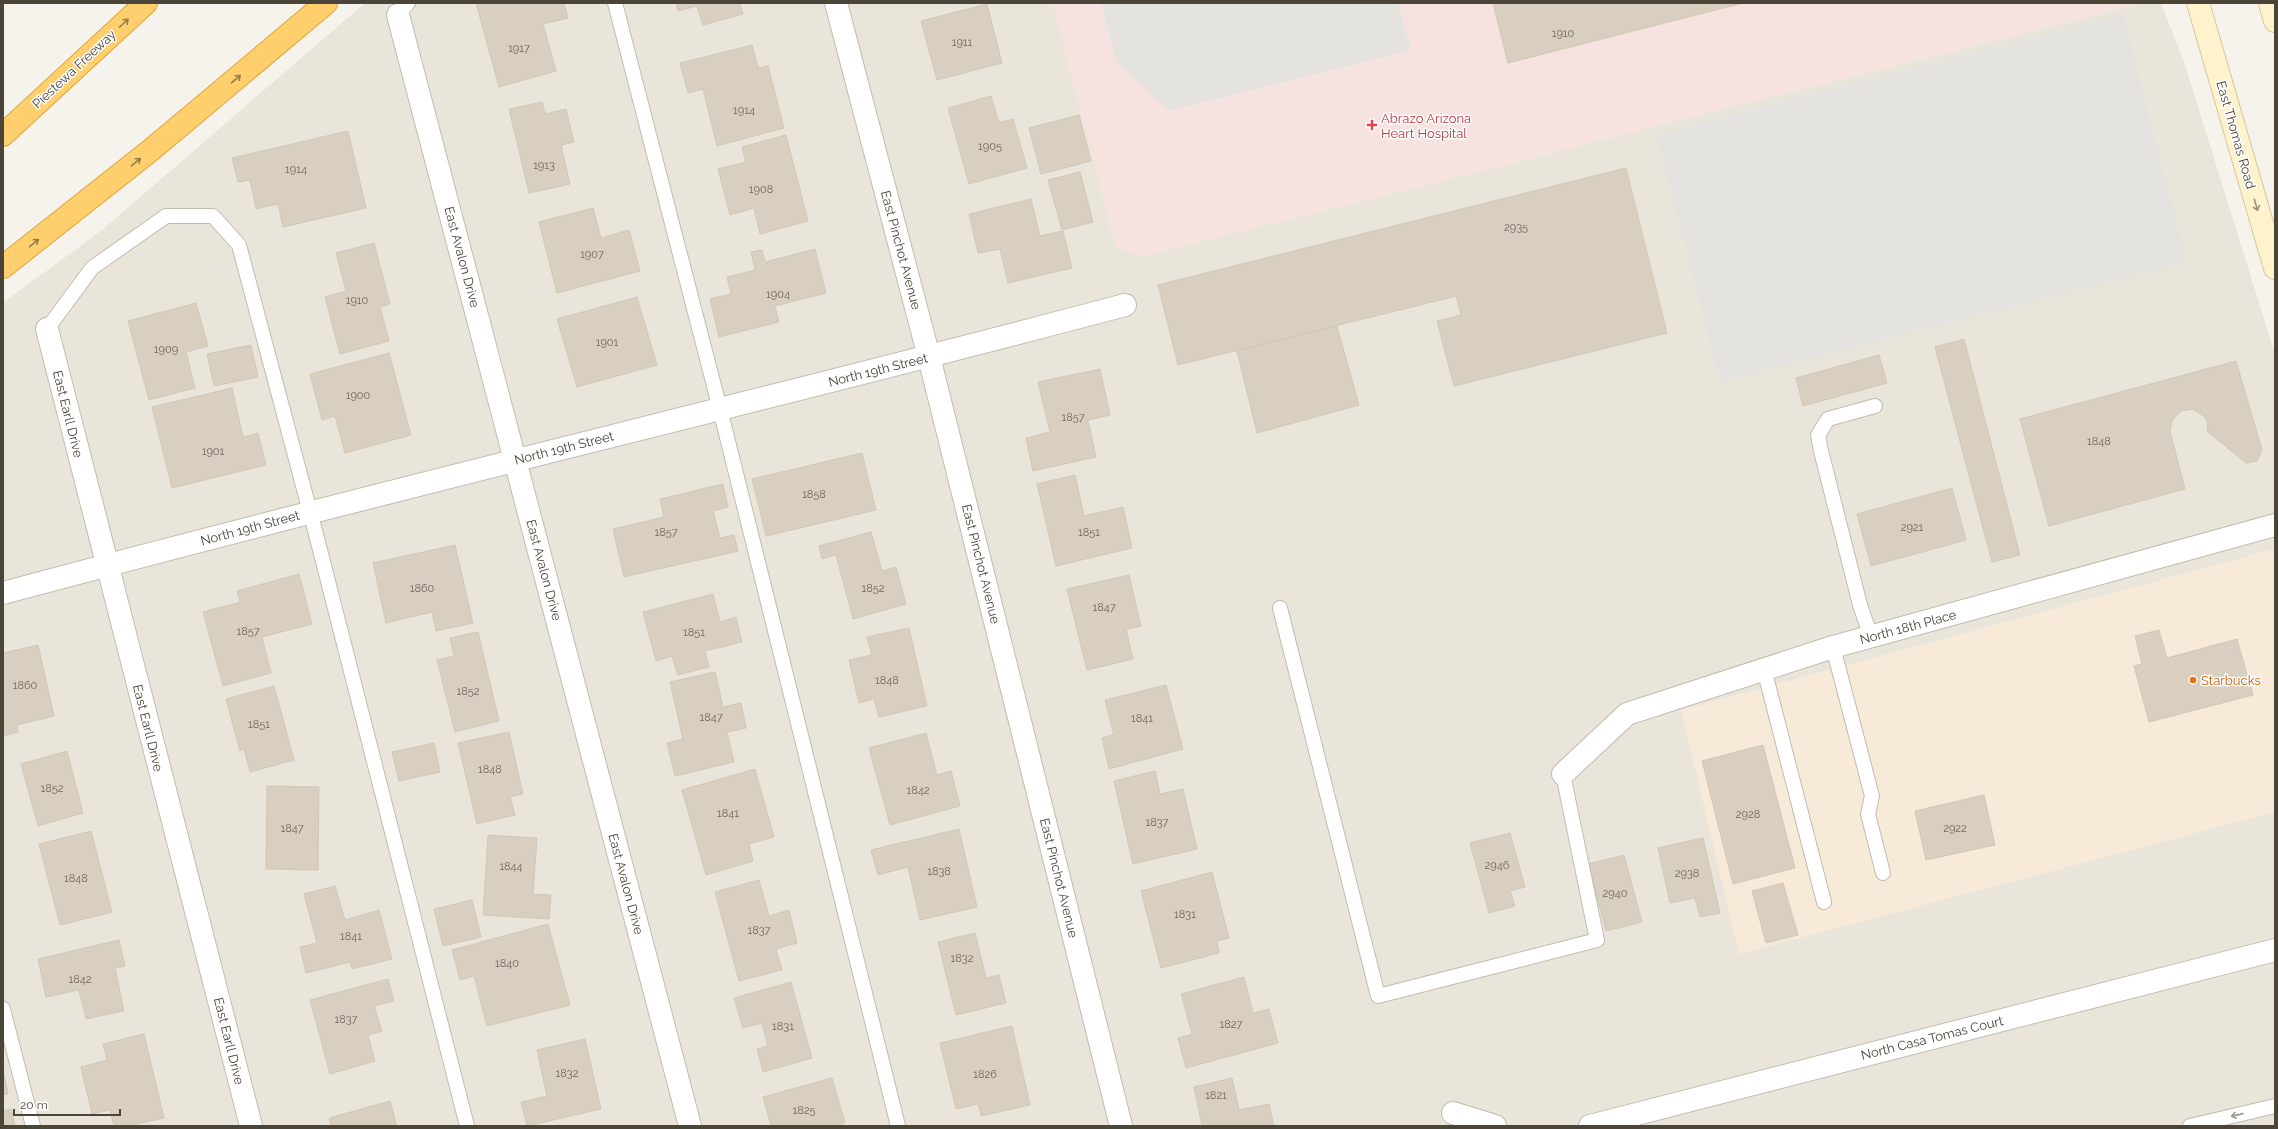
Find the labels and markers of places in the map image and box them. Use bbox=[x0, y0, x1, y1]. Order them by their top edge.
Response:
place label: Abrazo Arizona Heart Hospital bbox=[1381, 111, 1471, 141]
marker: Abrazo Arizona Heart Hospital bbox=[1366, 119, 1378, 131]
place label: Starbucks bbox=[2201, 673, 2261, 688]
marker: Starbucks bbox=[2188, 675, 2198, 685]

